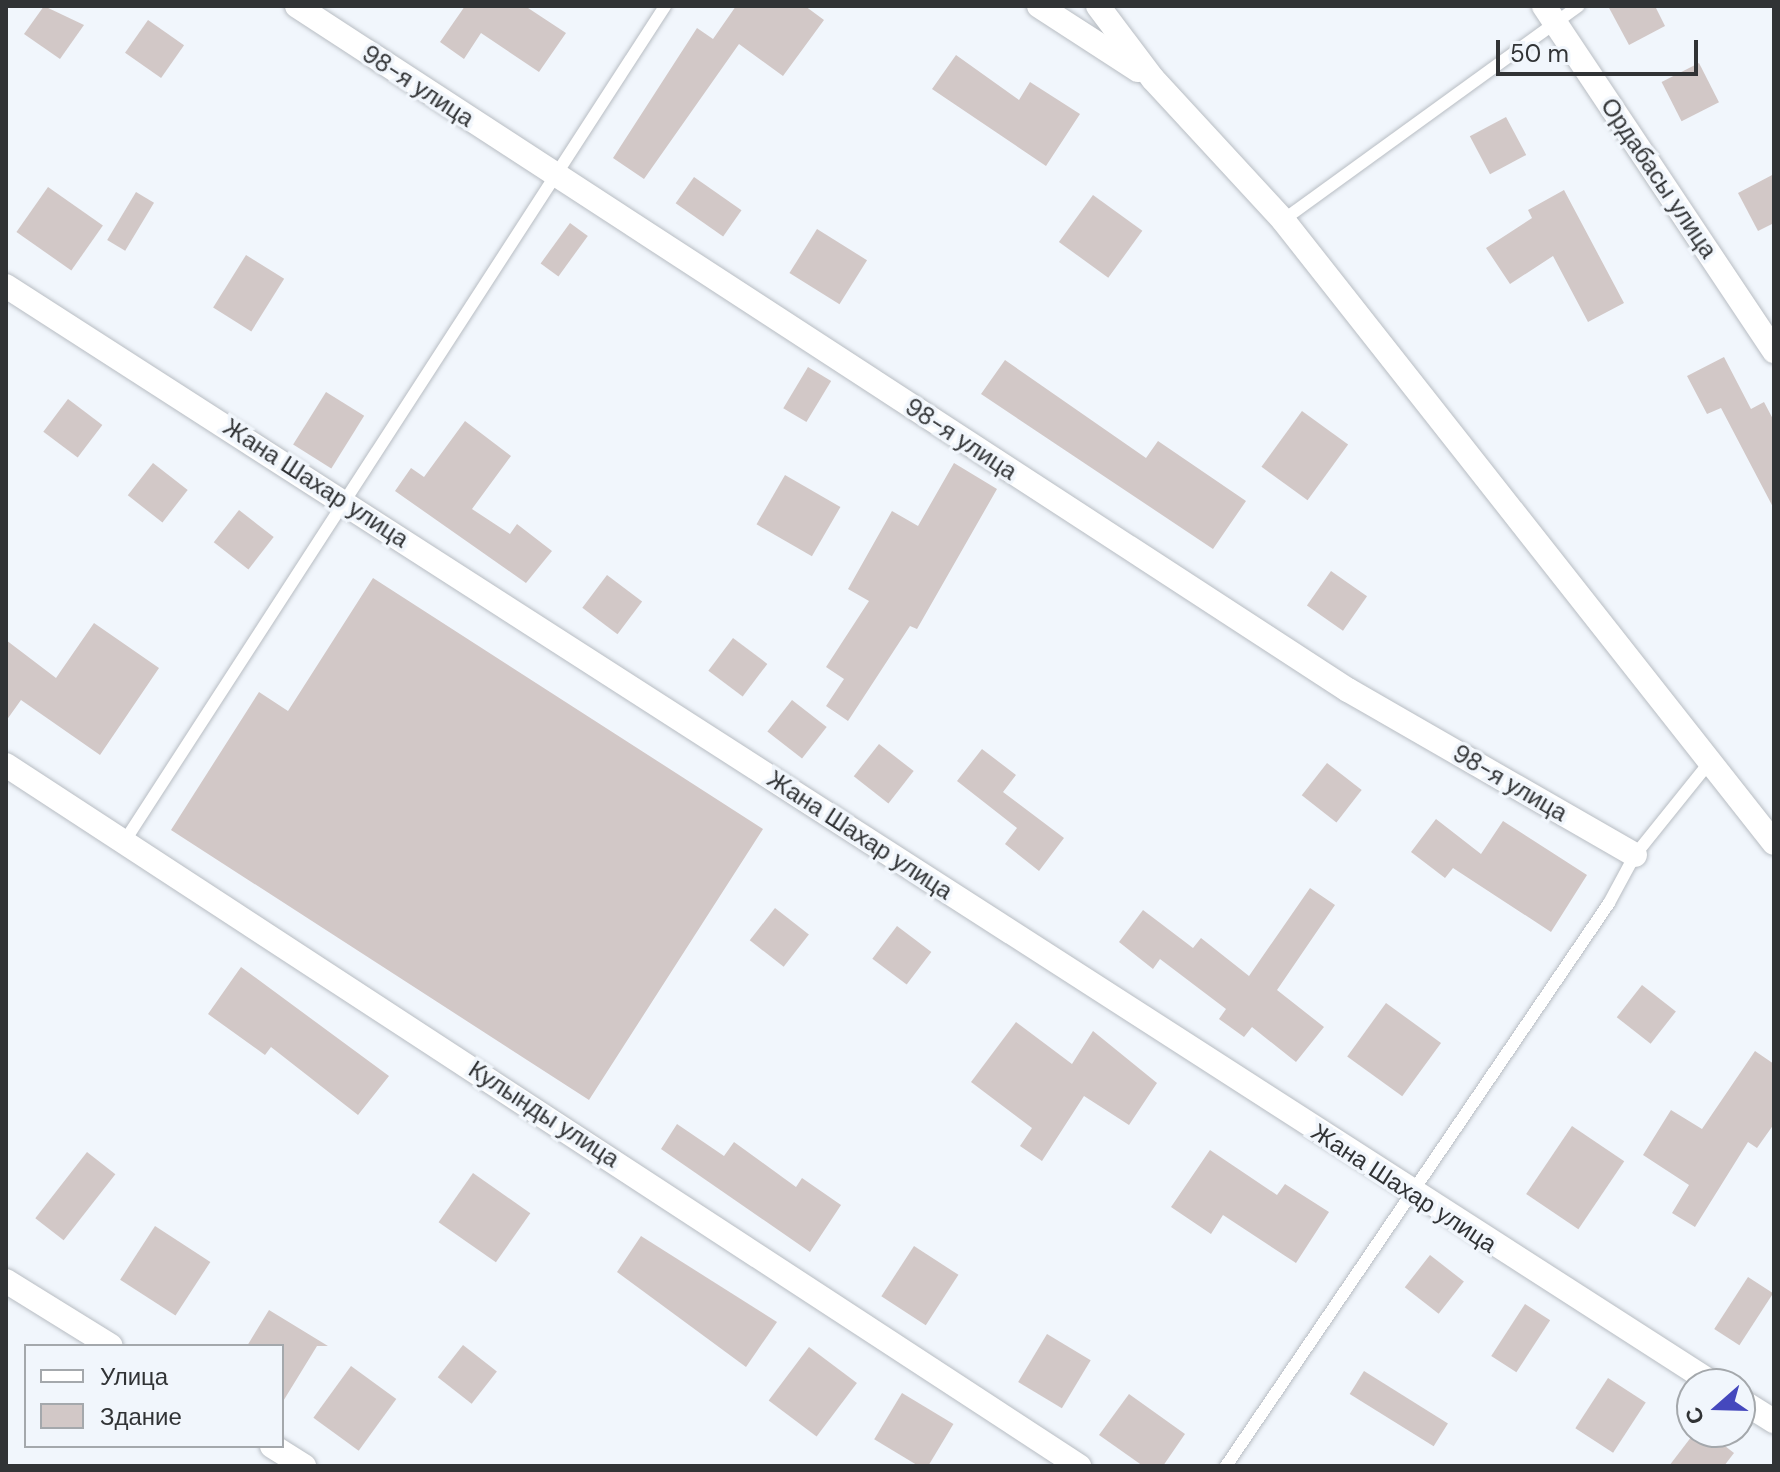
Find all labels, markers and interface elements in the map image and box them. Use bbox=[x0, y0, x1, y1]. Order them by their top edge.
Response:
scale bar bbox=[1500, 24, 1702, 74]
text: 50 m bbox=[1510, 38, 1569, 69]
street label: 98-я улица bbox=[357, 39, 479, 133]
street label: Ордабасы улица bbox=[1595, 92, 1723, 264]
street label: 98-я улица bbox=[900, 392, 1022, 486]
street label: Жана Шахар улица bbox=[218, 412, 414, 554]
street label: 98-я улица bbox=[1448, 739, 1572, 827]
street label: Жана Шахар улица bbox=[762, 764, 958, 906]
street label: Кулынды улица bbox=[463, 1055, 625, 1173]
street label: Жана Шахар улица bbox=[1306, 1117, 1502, 1259]
legend bbox=[24, 1344, 284, 1448]
text: Улица bbox=[100, 1361, 168, 1392]
north arrow bbox=[1676, 1368, 1756, 1448]
text: Здание bbox=[100, 1401, 182, 1432]
text: С bbox=[1679, 1403, 1711, 1428]

